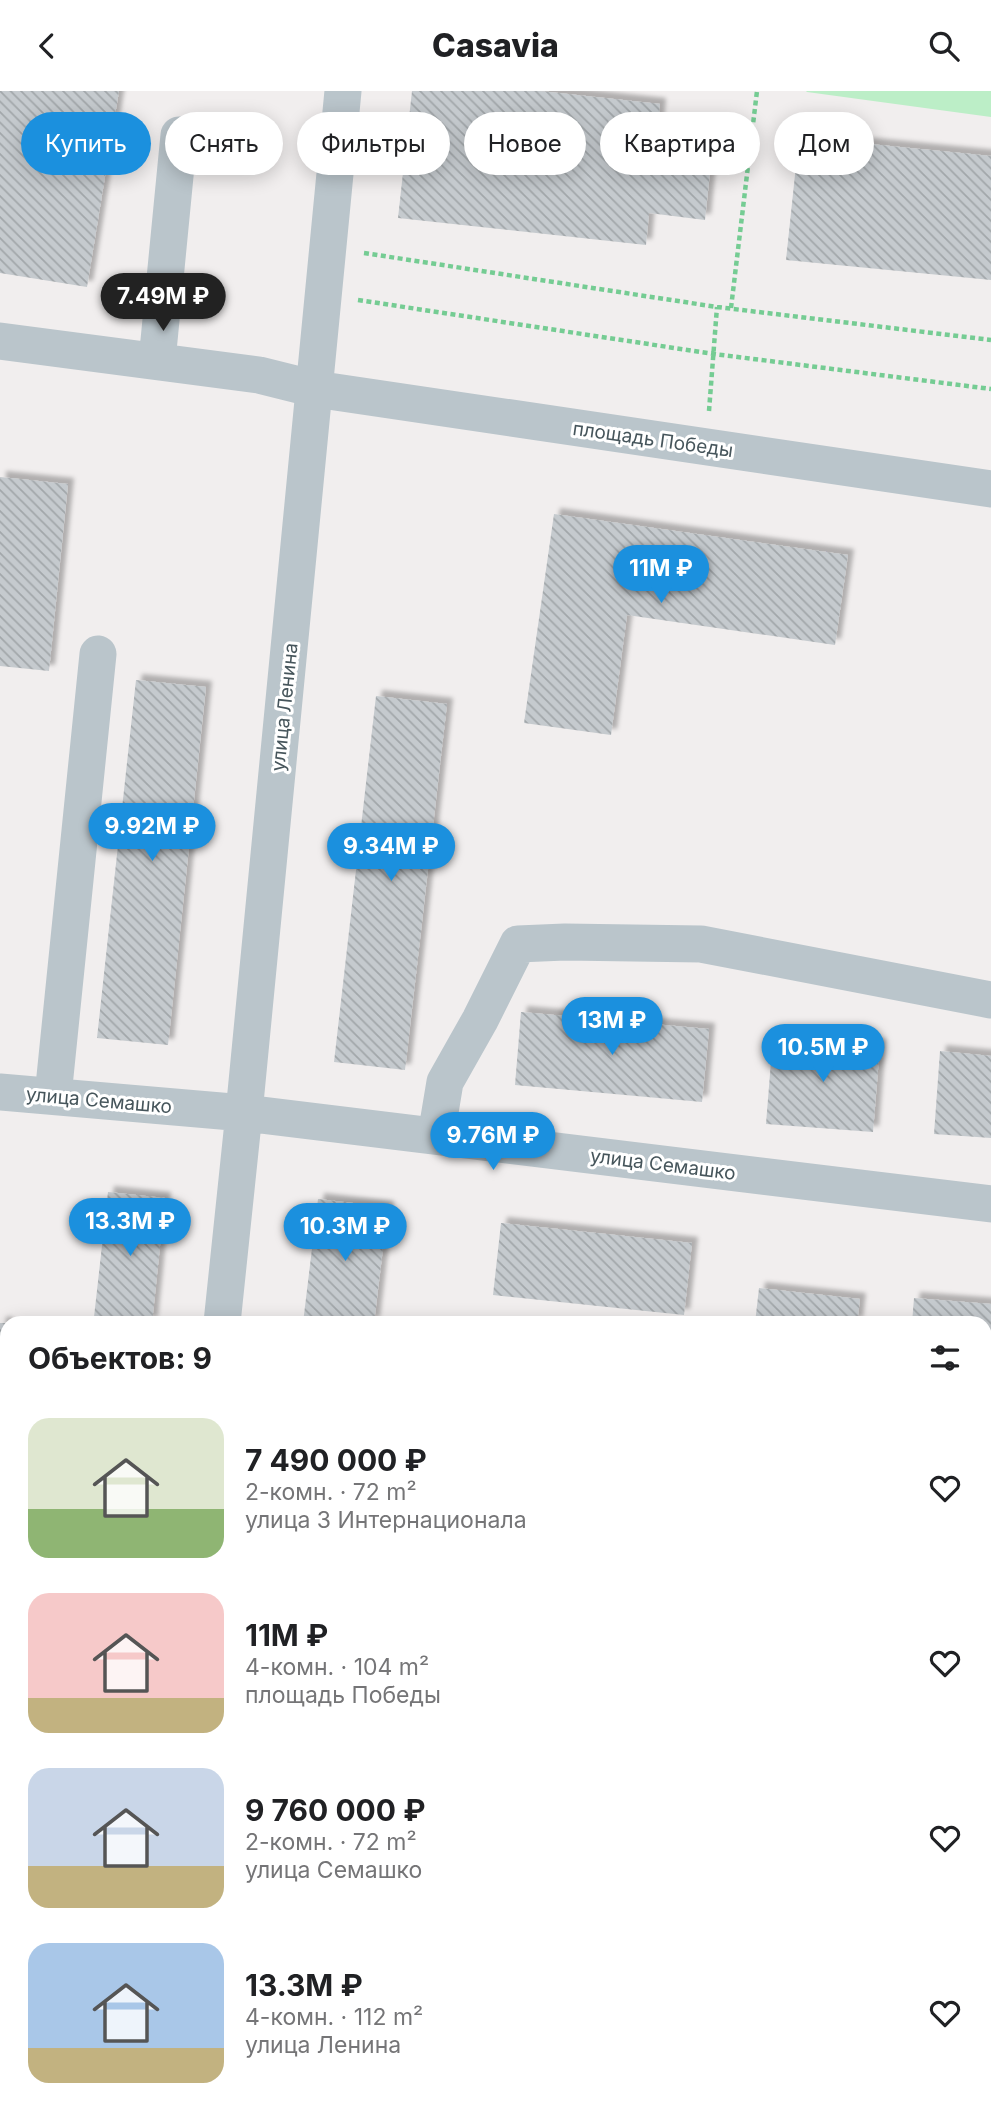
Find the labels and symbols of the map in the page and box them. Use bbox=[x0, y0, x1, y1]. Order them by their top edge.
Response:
pin: 7.49M ₽ bbox=[98, 273, 228, 333]
street label: площадь Победы bbox=[571, 417, 735, 462]
pin: 11M ₽ bbox=[612, 545, 710, 605]
street label: улица Ленина bbox=[266, 642, 303, 772]
pin: 9.92M ₽ bbox=[87, 803, 217, 863]
pin: 9.34M ₽ bbox=[326, 823, 456, 883]
pin: 13M ₽ bbox=[563, 997, 661, 1057]
pin: 10.5M ₽ bbox=[758, 1025, 888, 1084]
street label: улица Семашко bbox=[25, 1083, 173, 1118]
pin: 9.76M ₽ bbox=[428, 1112, 558, 1172]
street label: улица Семашко bbox=[589, 1144, 737, 1185]
pin: 13.3M ₽ bbox=[65, 1199, 195, 1258]
pin: 10.3M ₽ bbox=[280, 1203, 410, 1263]

